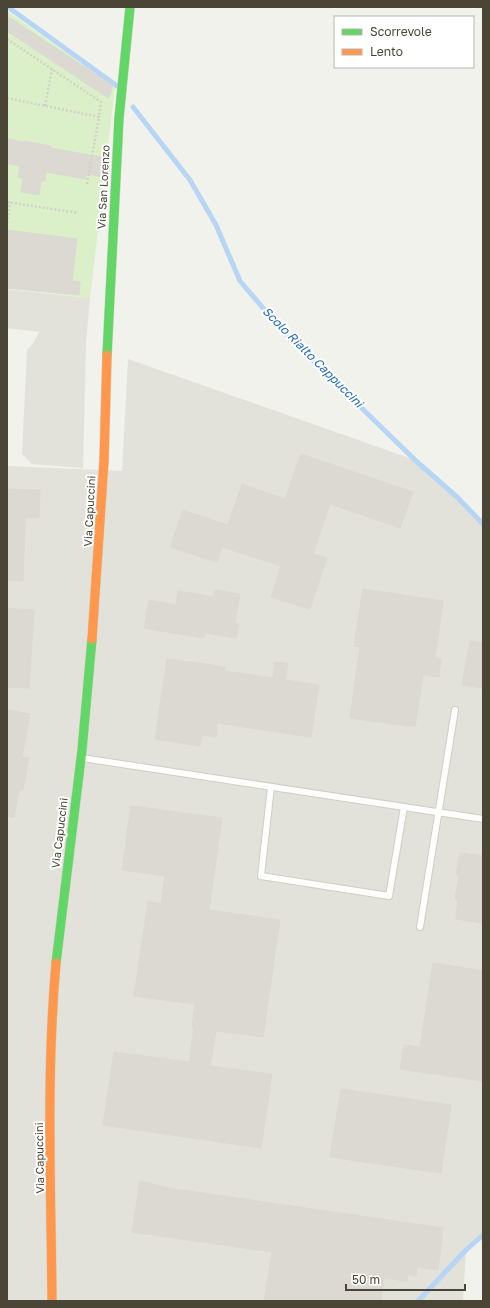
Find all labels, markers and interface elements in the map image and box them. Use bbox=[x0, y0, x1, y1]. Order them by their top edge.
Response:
legend bbox=[334, 16, 474, 68]
text: Scorrevole bbox=[370, 24, 432, 39]
text: Lento bbox=[370, 44, 403, 59]
street label: Via San Lorenzo bbox=[94, 144, 112, 229]
water label: Scolo Rialto Cappuccini bbox=[260, 304, 368, 412]
street label: Via Capuccini bbox=[81, 475, 97, 547]
street label: Via Capuccini bbox=[48, 797, 70, 869]
street label: Via Capuccini bbox=[32, 1122, 46, 1194]
scale bar bbox=[346, 1266, 465, 1292]
text: 50 m bbox=[352, 1272, 380, 1287]

